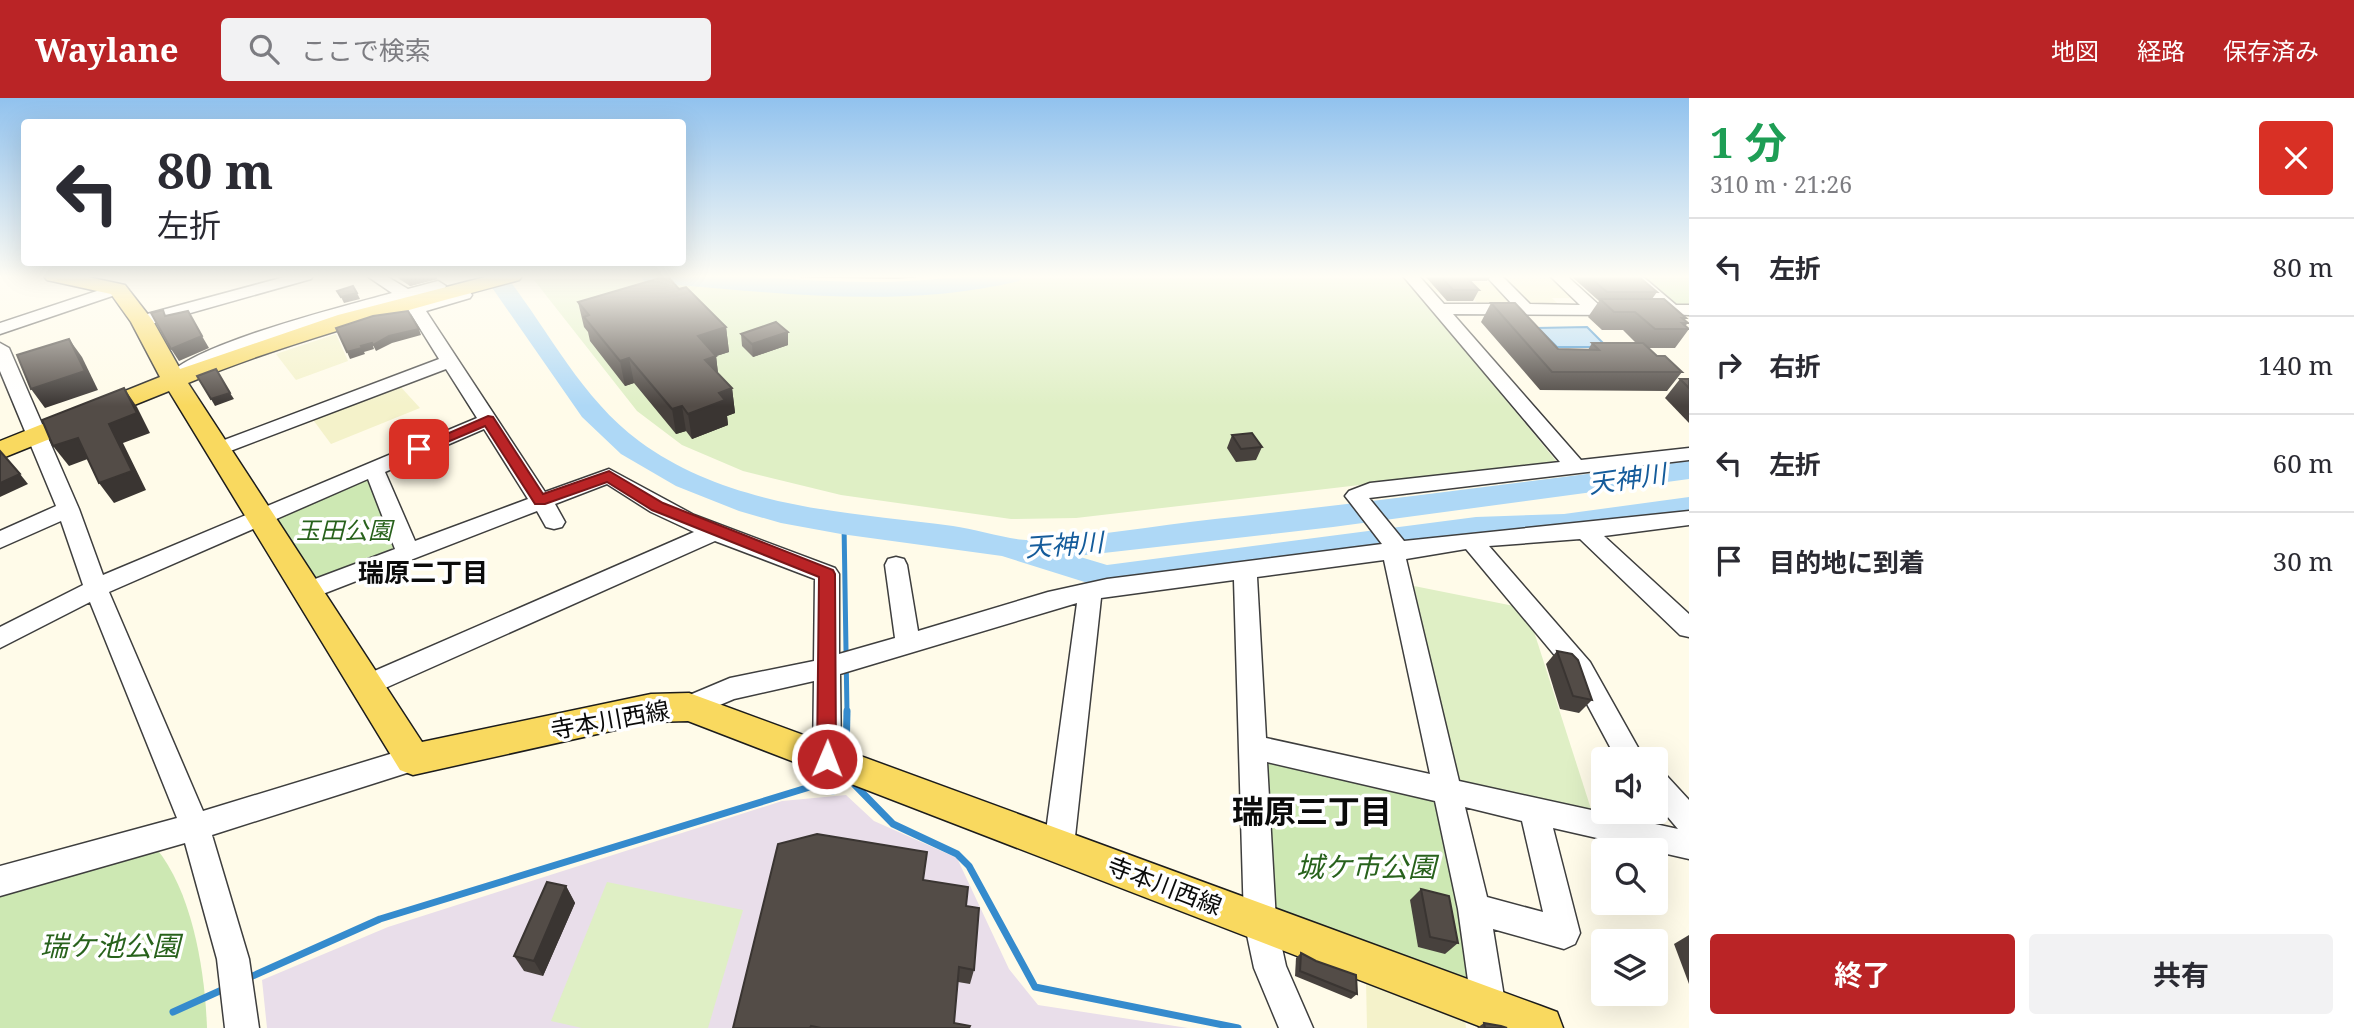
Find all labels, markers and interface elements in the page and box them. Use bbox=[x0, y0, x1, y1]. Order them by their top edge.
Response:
search box bbox=[221, 18, 711, 81]
text: Waylane bbox=[35, 27, 179, 72]
icon: search bbox=[245, 30, 283, 68]
text: ここで検索 bbox=[301, 32, 431, 68]
text: 地図 bbox=[2051, 34, 2099, 67]
text: 経路 bbox=[2137, 34, 2185, 67]
text: 保存済み bbox=[2223, 34, 2319, 67]
text: 1 分 bbox=[1710, 113, 1787, 170]
button: close bbox=[2259, 121, 2333, 195]
text: 80 m bbox=[157, 137, 273, 203]
icon: left bbox=[42, 147, 133, 238]
text: 310 m · 21:26 bbox=[1710, 168, 1852, 200]
text: 左折 bbox=[157, 203, 221, 246]
icon: left bbox=[1710, 248, 1748, 286]
text: 80 m bbox=[2273, 249, 2333, 285]
text: 左折 bbox=[1769, 250, 1821, 286]
icon: right bbox=[1710, 346, 1748, 384]
text: 140 m bbox=[2258, 347, 2333, 383]
text: 右折 bbox=[1769, 348, 1821, 384]
pin bbox=[389, 419, 449, 479]
icon: arrive bbox=[400, 430, 438, 468]
icon: left bbox=[1710, 444, 1748, 482]
text: 60 m bbox=[2273, 445, 2333, 481]
text: 左折 bbox=[1769, 446, 1821, 482]
water label: 天神川 bbox=[1586, 454, 1671, 501]
park label: 玉田公園 bbox=[296, 513, 395, 546]
water label: 天神川 bbox=[1024, 523, 1107, 565]
icon: arrive bbox=[1710, 542, 1748, 580]
text: 30 m bbox=[2273, 543, 2333, 579]
text: 目的地に到着 bbox=[1769, 544, 1925, 580]
district label: 瑞原二丁目 bbox=[358, 554, 488, 590]
street label: 寺本川西線 bbox=[548, 692, 672, 746]
position arrow bbox=[790, 722, 864, 796]
map controls bbox=[1591, 747, 1668, 1006]
button: sound bbox=[1591, 747, 1668, 824]
district label: 瑞原三丁目 bbox=[1232, 789, 1392, 832]
button: search bbox=[1591, 838, 1668, 915]
park label: 城ケ市公園 bbox=[1296, 847, 1440, 885]
street label: 寺本川西線 bbox=[1103, 848, 1227, 922]
park label: 瑞ケ池公園 bbox=[40, 926, 184, 964]
button: layers bbox=[1591, 929, 1668, 1006]
button: 終了 bbox=[1710, 934, 2015, 1014]
button: 共有 bbox=[2029, 934, 2333, 1014]

